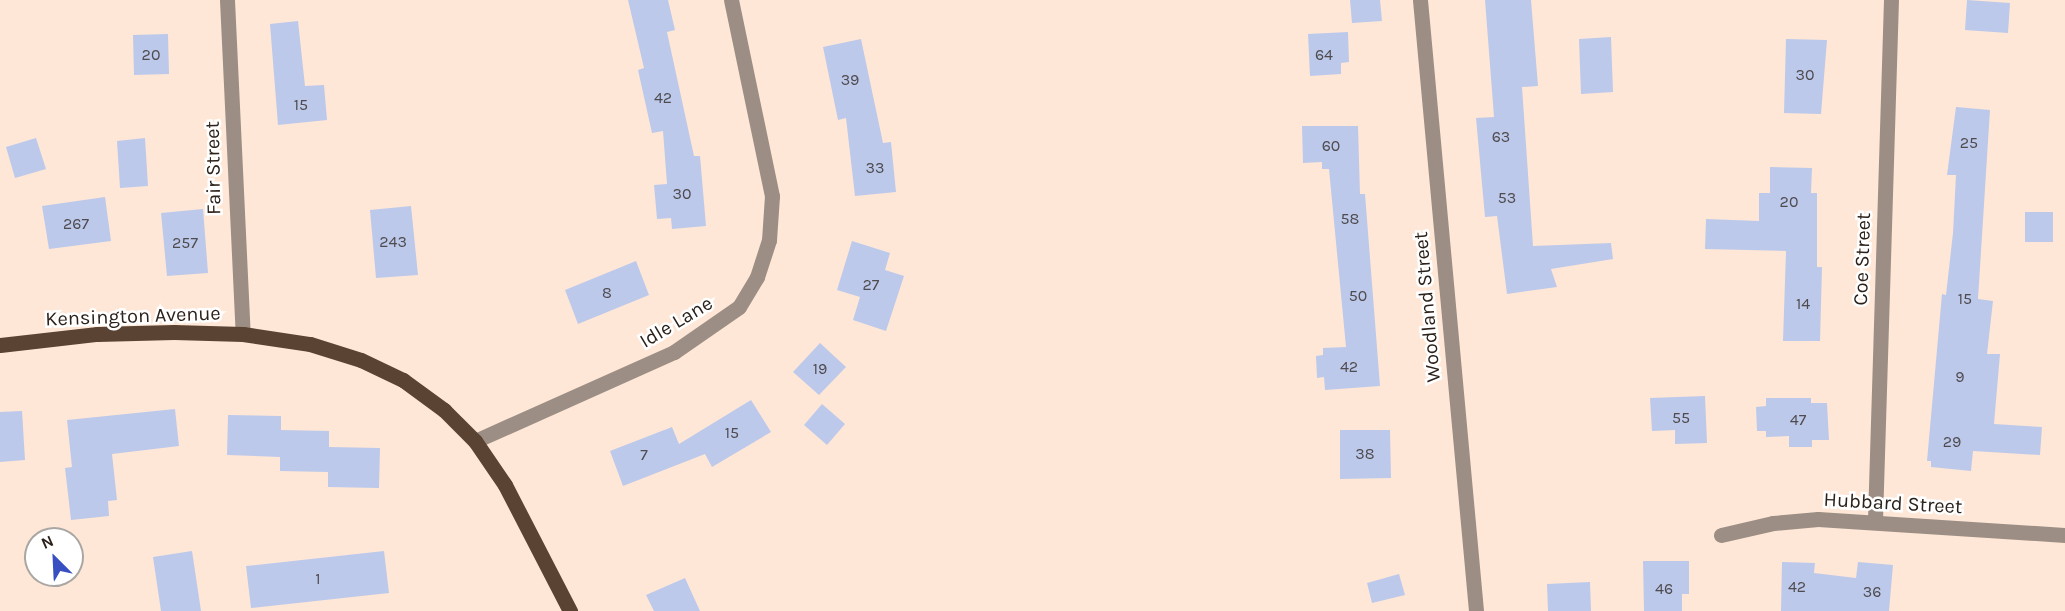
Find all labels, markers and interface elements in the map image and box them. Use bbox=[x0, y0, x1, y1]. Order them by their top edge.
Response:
house number: 20 bbox=[142, 45, 160, 65]
house number: 64 bbox=[1315, 45, 1333, 65]
house number: 30 bbox=[1796, 65, 1814, 85]
house number: 39 bbox=[841, 70, 859, 90]
house number: 42 bbox=[654, 88, 672, 108]
house number: 15 bbox=[294, 95, 308, 115]
street label: Fair Street bbox=[200, 121, 226, 215]
house number: 63 bbox=[1492, 127, 1510, 147]
house number: 25 bbox=[1960, 133, 1978, 153]
house number: 60 bbox=[1322, 136, 1340, 156]
house number: 33 bbox=[866, 158, 884, 178]
house number: 30 bbox=[673, 184, 691, 204]
house number: 53 bbox=[1498, 188, 1516, 208]
house number: 20 bbox=[1780, 192, 1798, 212]
house number: 58 bbox=[1341, 209, 1359, 229]
street label: Coe Street bbox=[1848, 212, 1876, 306]
house number: 267 bbox=[63, 214, 89, 234]
street label: Woodland Street bbox=[1408, 231, 1446, 383]
house number: 243 bbox=[379, 232, 407, 252]
house number: 257 bbox=[172, 233, 198, 253]
house number: 27 bbox=[863, 275, 879, 295]
house number: 8 bbox=[602, 283, 612, 303]
house number: 50 bbox=[1349, 286, 1367, 306]
house number: 15 bbox=[1958, 289, 1972, 309]
street label: Idle Lane bbox=[635, 291, 717, 353]
house number: 14 bbox=[1796, 294, 1810, 314]
street label: Kensington Avenue bbox=[45, 301, 221, 331]
house number: 42 bbox=[1340, 357, 1358, 377]
house number: 19 bbox=[813, 359, 827, 379]
house number: 9 bbox=[1955, 367, 1965, 387]
house number: 55 bbox=[1672, 408, 1690, 428]
house number: 47 bbox=[1790, 410, 1806, 430]
house number: 15 bbox=[725, 423, 739, 443]
house number: 29 bbox=[1943, 432, 1961, 452]
house number: 38 bbox=[1355, 444, 1375, 464]
house number: 7 bbox=[640, 445, 648, 465]
street label: Hubbard Street bbox=[1823, 487, 1963, 519]
north arrow bbox=[24, 527, 84, 587]
text: N bbox=[38, 531, 56, 553]
house number: 1 bbox=[315, 569, 321, 589]
house number: 42 bbox=[1788, 577, 1806, 597]
house number: 46 bbox=[1655, 579, 1673, 599]
house number: 36 bbox=[1863, 582, 1881, 602]

